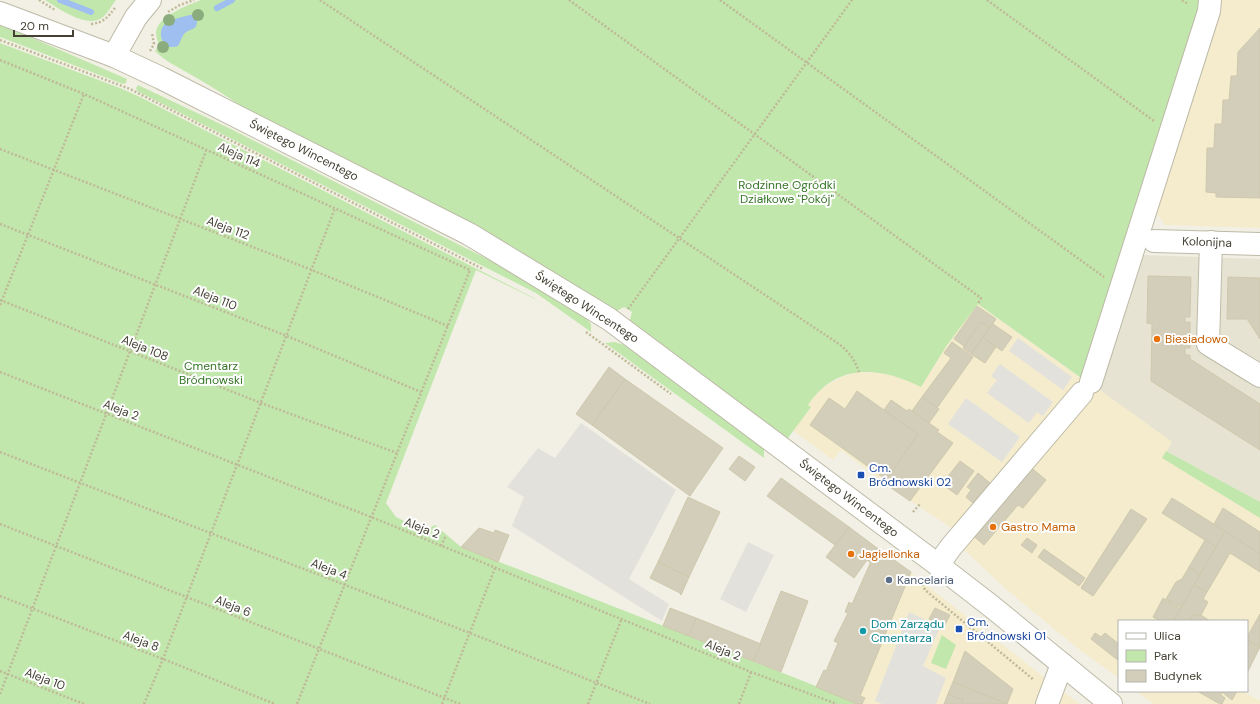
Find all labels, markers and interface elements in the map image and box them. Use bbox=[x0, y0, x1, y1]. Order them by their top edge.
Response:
scale bar bbox=[14, 12, 73, 38]
text: 20 m bbox=[20, 18, 49, 34]
street label: Świętego Wincentego bbox=[247, 116, 361, 184]
street label: Aleja 114 bbox=[215, 139, 263, 171]
park label: Rodzinne Ogródki Działkowe "Pokój" bbox=[738, 177, 836, 207]
street label: Aleja 112 bbox=[204, 213, 252, 243]
street label: Kolonijna bbox=[1182, 233, 1232, 251]
street label: Świętego Wincentego bbox=[532, 267, 642, 347]
street label: Aleja 110 bbox=[191, 282, 239, 314]
street label: Aleja 108 bbox=[119, 331, 171, 365]
place label: Biesiadowo bbox=[1165, 331, 1228, 347]
marker: Biesiadowo bbox=[1152, 334, 1162, 344]
park label: Cmentarz Bródnowski bbox=[179, 358, 243, 388]
street label: Aleja 2 bbox=[101, 396, 141, 424]
street label: Świętego Wincentego bbox=[796, 455, 902, 541]
place label: Cm. Bródnowski 02 bbox=[869, 460, 951, 490]
marker: Cm. Bródnowski 02 bbox=[856, 470, 866, 480]
street label: Aleja 2 bbox=[402, 514, 442, 542]
place label: Gastro Mama bbox=[1001, 519, 1075, 535]
marker: Gastro Mama bbox=[988, 522, 998, 532]
place label: Jagiellonka bbox=[859, 546, 920, 562]
marker: Jagiellonka bbox=[846, 549, 856, 559]
street label: Aleja 4 bbox=[309, 555, 349, 583]
place label: Kancelaria bbox=[897, 572, 954, 588]
marker: Kancelaria bbox=[884, 575, 894, 585]
street label: Aleja 6 bbox=[213, 592, 253, 620]
place label: Cm. Bródnowski 01 bbox=[967, 614, 1046, 644]
place label: Dom Zarządu Cmentarza bbox=[871, 616, 944, 646]
legend bbox=[1118, 620, 1248, 692]
marker: Cm. Bródnowski 01 bbox=[954, 624, 964, 634]
marker: Dom Zarządu Cmentarza bbox=[858, 626, 868, 636]
street label: Aleja 8 bbox=[121, 627, 161, 655]
text: Ulica bbox=[1154, 628, 1181, 644]
street label: Aleja 2 bbox=[703, 636, 743, 664]
text: Park bbox=[1154, 648, 1178, 664]
street label: Aleja 10 bbox=[22, 664, 68, 694]
text: Budynek bbox=[1154, 668, 1202, 684]

